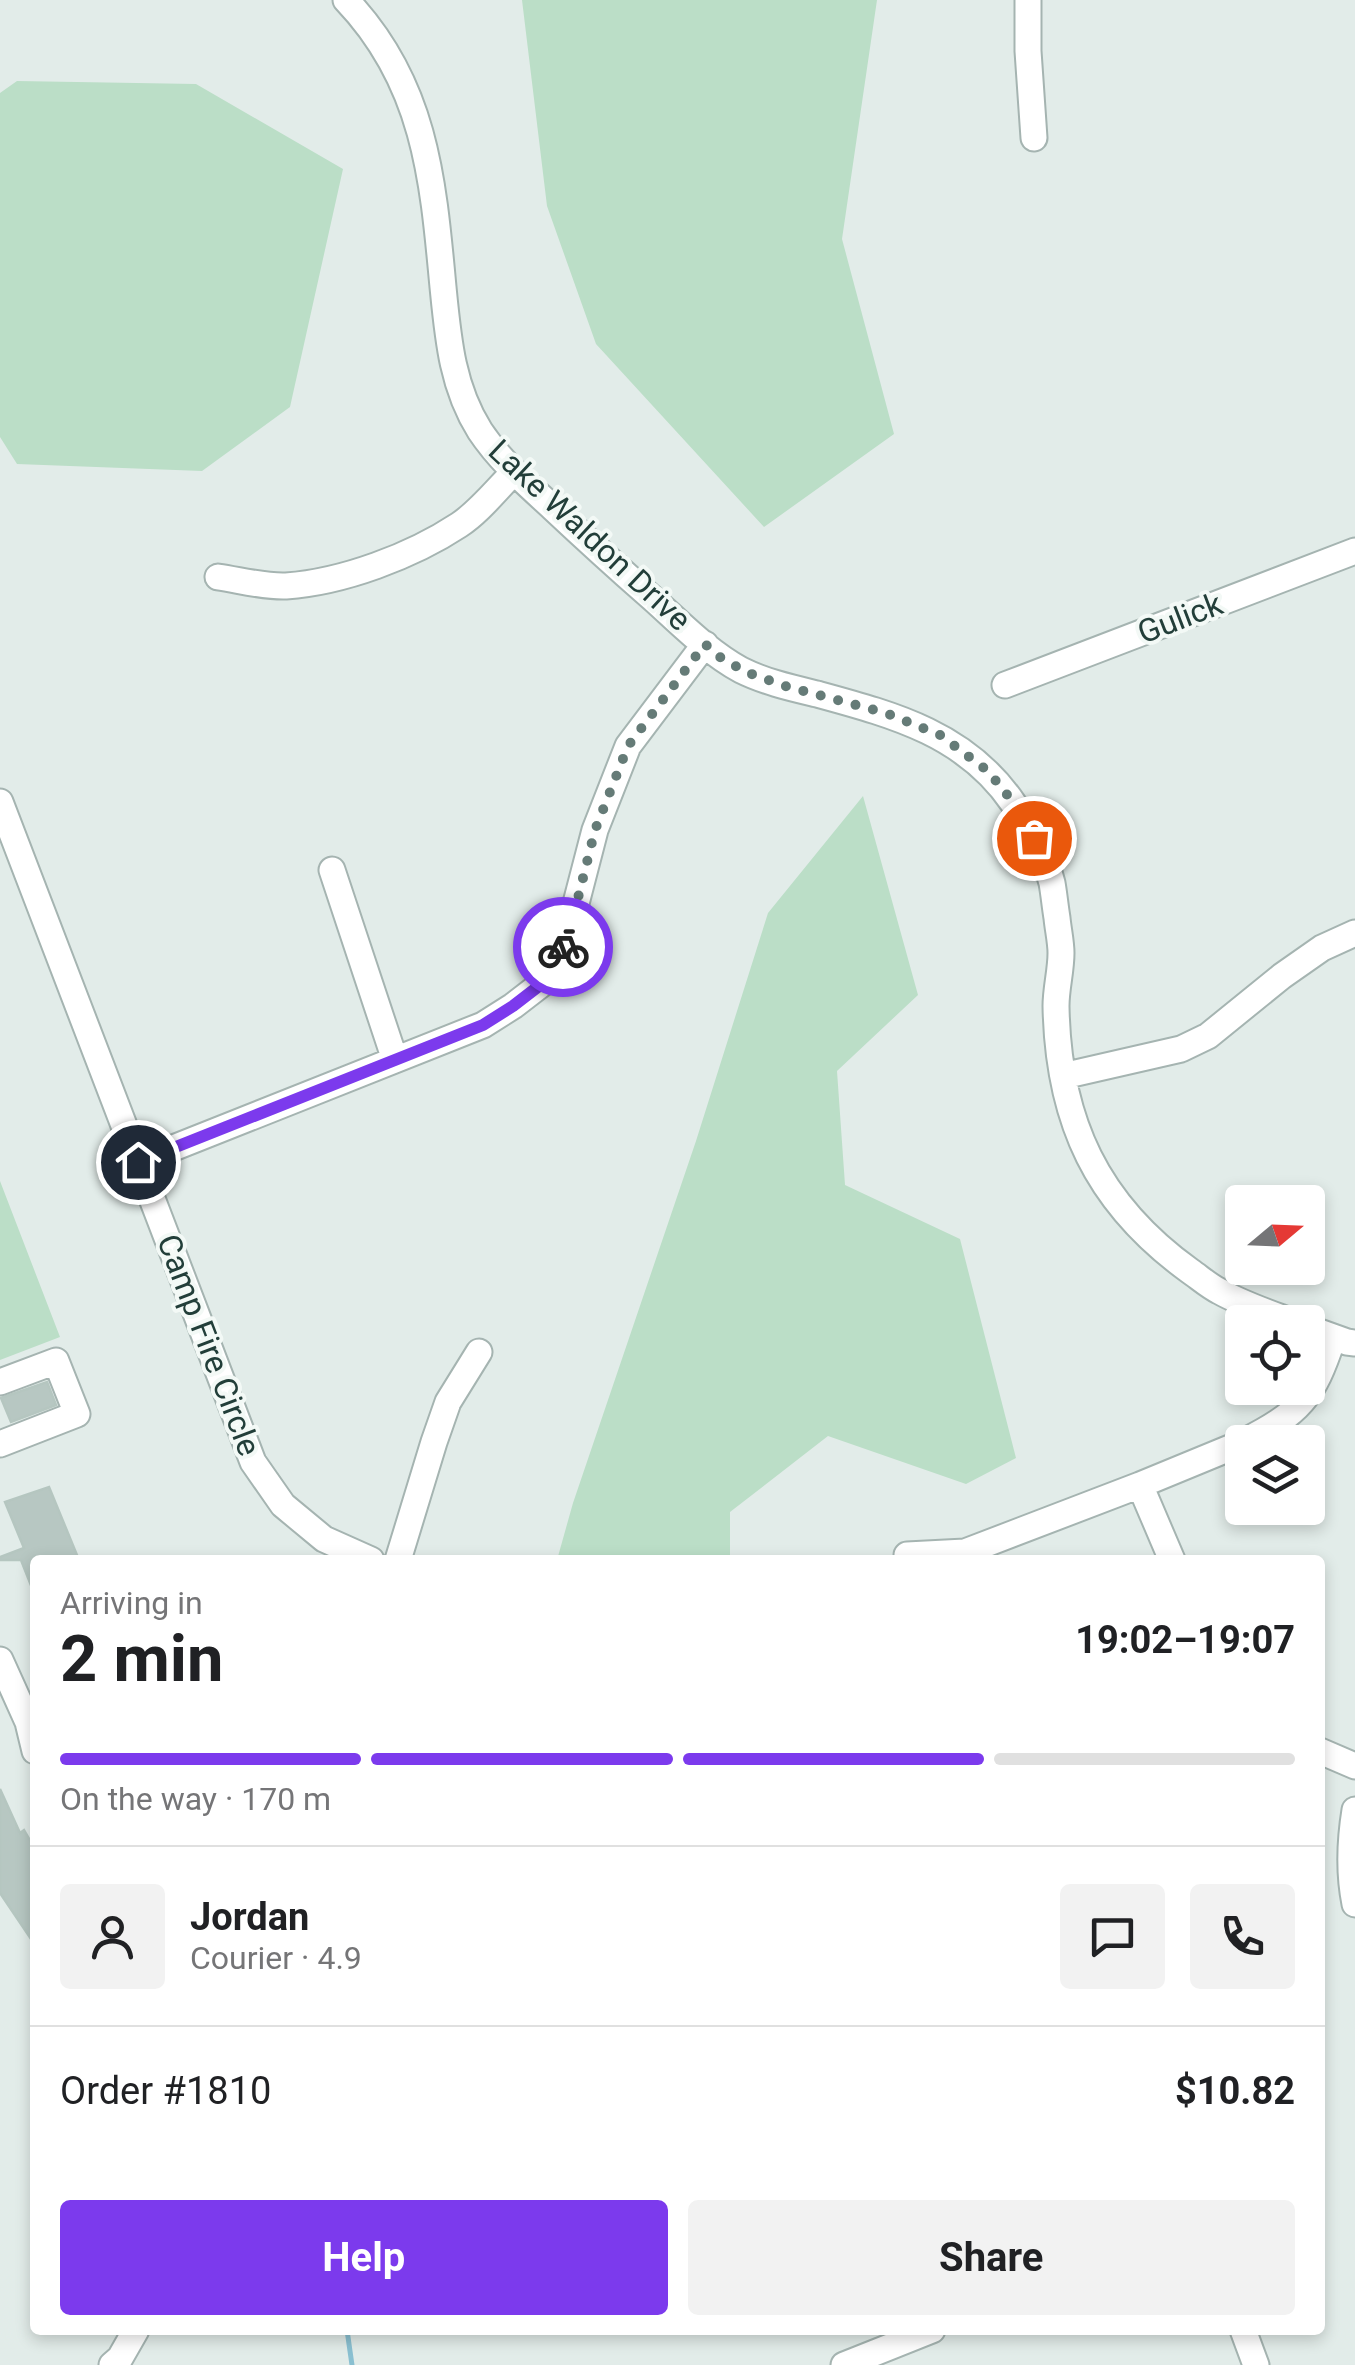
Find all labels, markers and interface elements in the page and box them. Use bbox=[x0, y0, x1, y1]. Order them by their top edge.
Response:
street label: Lake Waldon Drive bbox=[481, 432, 699, 638]
street label: Gulick bbox=[1132, 584, 1229, 652]
pin bbox=[992, 796, 1077, 881]
icon: bag bbox=[1007, 811, 1062, 866]
courier bbox=[513, 897, 613, 997]
icon: bike bbox=[536, 920, 591, 975]
pin bbox=[96, 1120, 181, 1205]
icon: home bbox=[111, 1135, 166, 1190]
north arrow bbox=[1225, 1185, 1325, 1285]
map controls bbox=[1225, 1185, 1325, 1525]
street label: Camp Fire Circle bbox=[149, 1229, 269, 1461]
button: locate bbox=[1225, 1305, 1325, 1405]
button: layers bbox=[1225, 1425, 1325, 1525]
text: Arriving in bbox=[60, 1584, 203, 1622]
text: 19:02–19:07 bbox=[1075, 1618, 1295, 1662]
text: 2 min bbox=[60, 1621, 223, 1697]
text: On the way · 170 m bbox=[60, 1780, 331, 1818]
button: person bbox=[60, 1884, 165, 1989]
button: chat bbox=[1060, 1884, 1165, 1989]
button: phone bbox=[1190, 1884, 1295, 1989]
text: Jordan bbox=[190, 1895, 309, 1939]
text: Courier · 4.9 bbox=[190, 1939, 362, 1977]
text: Order #1810 bbox=[60, 2069, 271, 2113]
text: $10.82 bbox=[1175, 2069, 1295, 2113]
button: Help bbox=[60, 2200, 668, 2315]
button: Share bbox=[688, 2200, 1295, 2315]

